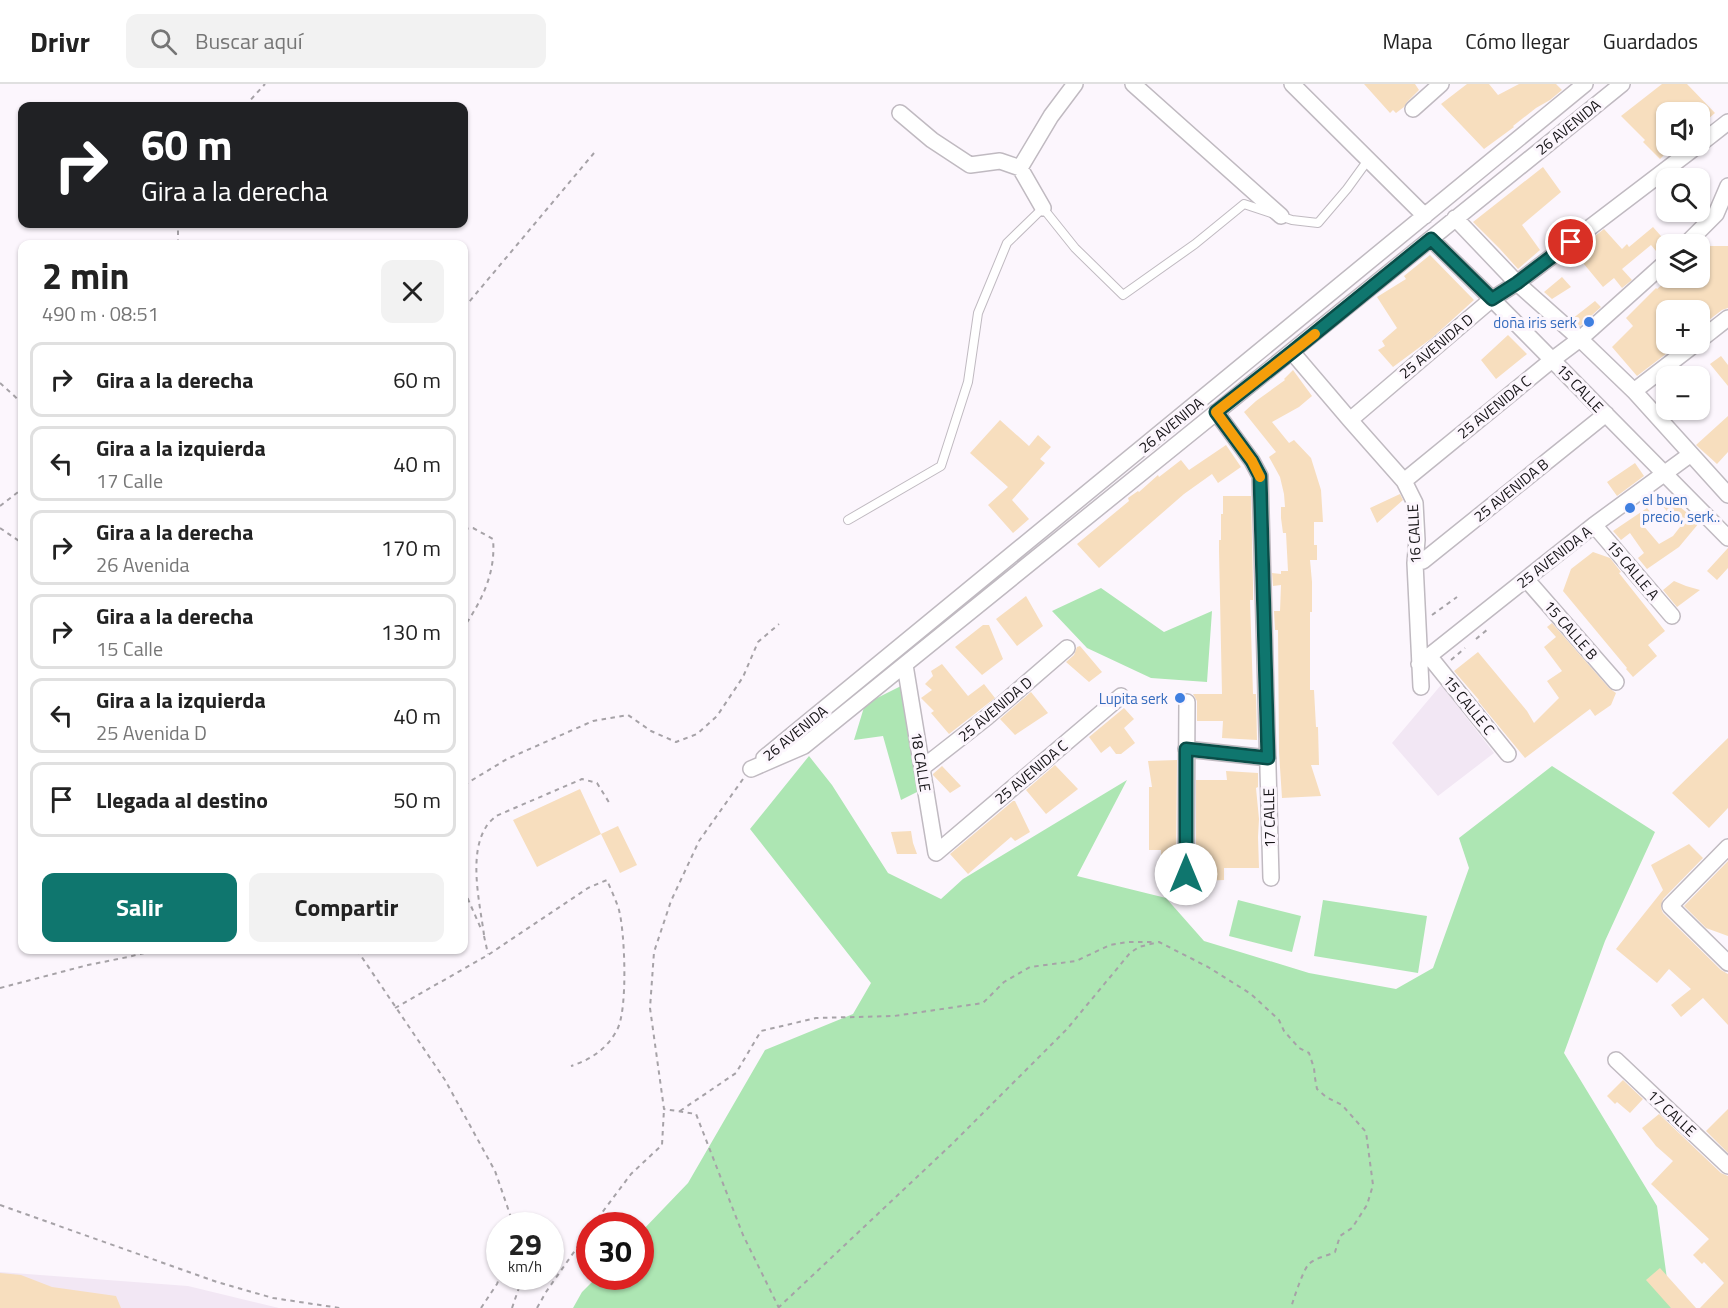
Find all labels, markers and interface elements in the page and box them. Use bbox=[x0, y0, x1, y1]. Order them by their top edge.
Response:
search box bbox=[126, 14, 546, 68]
text: Drivr bbox=[30, 20, 90, 63]
text: Buscar aquí bbox=[195, 24, 303, 58]
icon: search bbox=[147, 25, 180, 58]
text: Mapa bbox=[1383, 25, 1432, 57]
text: Cómo llegar bbox=[1465, 25, 1570, 57]
text: Guardados bbox=[1603, 25, 1698, 57]
street label: 26 AVENIDA bbox=[1530, 94, 1606, 160]
map controls bbox=[1656, 102, 1710, 420]
button: sound bbox=[1656, 102, 1710, 156]
text: 60 m bbox=[141, 112, 233, 176]
icon: right bbox=[42, 126, 120, 204]
button: search bbox=[1656, 168, 1710, 222]
text: Gira a la derecha bbox=[141, 170, 328, 211]
pin bbox=[1545, 216, 1596, 267]
icon: arrive bbox=[1554, 225, 1587, 258]
button: layers bbox=[1656, 234, 1710, 288]
text: 2 min bbox=[42, 248, 129, 303]
button: close bbox=[381, 260, 444, 323]
text: 490 m · 08:51 bbox=[42, 298, 159, 329]
button: + bbox=[1656, 300, 1710, 354]
street label: 25 AVENIDA D bbox=[1394, 308, 1478, 384]
place label: doña iris serk bbox=[1493, 311, 1577, 334]
marker: doña iris serk bbox=[1582, 315, 1596, 329]
street label: 15 CALLE bbox=[1551, 358, 1609, 418]
icon: right bbox=[45, 363, 78, 396]
text: Gira a la derecha bbox=[96, 363, 253, 397]
text: 60 m bbox=[393, 363, 441, 397]
button: − bbox=[1656, 366, 1710, 420]
street label: 25 AVENIDA C bbox=[1452, 370, 1536, 444]
street label: 26 AVENIDA bbox=[1133, 392, 1209, 458]
text: Gira a la izquierda bbox=[96, 431, 266, 465]
icon: left bbox=[45, 447, 78, 480]
text: 40 m bbox=[393, 447, 441, 481]
street label: 25 AVENIDA B bbox=[1469, 453, 1553, 527]
text: 17 Calle bbox=[96, 465, 163, 496]
place label: el buen precio, serk.. bbox=[1642, 488, 1720, 528]
marker: el buen precio, serk.. bbox=[1623, 501, 1637, 515]
street label: 16 CALLE bbox=[1401, 504, 1427, 564]
text: Gira a la derecha bbox=[96, 515, 253, 549]
street label: 25 AVENIDA A bbox=[1511, 520, 1597, 594]
icon: right bbox=[45, 531, 78, 564]
text: 170 m bbox=[381, 531, 441, 565]
street label: 15 CALLE A bbox=[1601, 535, 1665, 605]
text: 26 Avenida bbox=[96, 549, 190, 580]
street label: 15 CALLE B bbox=[1539, 595, 1603, 665]
text: Gira a la derecha bbox=[96, 599, 253, 633]
icon: right bbox=[45, 615, 78, 648]
text: 130 m bbox=[381, 615, 441, 649]
text: 15 Calle bbox=[96, 633, 163, 664]
street label: 15 CALLE C bbox=[1438, 670, 1500, 740]
street label: 25 AVENIDA D bbox=[953, 671, 1037, 747]
text: Gira a la izquierda bbox=[96, 683, 266, 717]
place label: Lupita serk bbox=[1099, 687, 1168, 710]
marker: Lupita serk bbox=[1173, 691, 1187, 705]
icon: left bbox=[45, 699, 78, 732]
text: 40 m bbox=[393, 699, 441, 733]
street label: 26 AVENIDA bbox=[757, 700, 833, 766]
text: 25 Avenida D bbox=[96, 717, 207, 748]
street label: 18 CALLE bbox=[905, 731, 937, 793]
street label: 25 AVENIDA C bbox=[989, 734, 1073, 810]
icon: arrive bbox=[45, 783, 78, 816]
text: Llegada al destino bbox=[96, 783, 268, 817]
text: 50 m bbox=[393, 783, 441, 817]
street label: 17 CALLE bbox=[1257, 788, 1281, 848]
position arrow bbox=[1154, 842, 1218, 906]
button: Salir bbox=[42, 873, 237, 942]
button: Compartir bbox=[249, 873, 444, 942]
street label: 17 CALLE bbox=[1642, 1084, 1702, 1142]
speed limit sign: 30 bbox=[576, 1212, 654, 1290]
text: 29 bbox=[508, 1221, 542, 1267]
text: km/h bbox=[508, 1255, 542, 1278]

